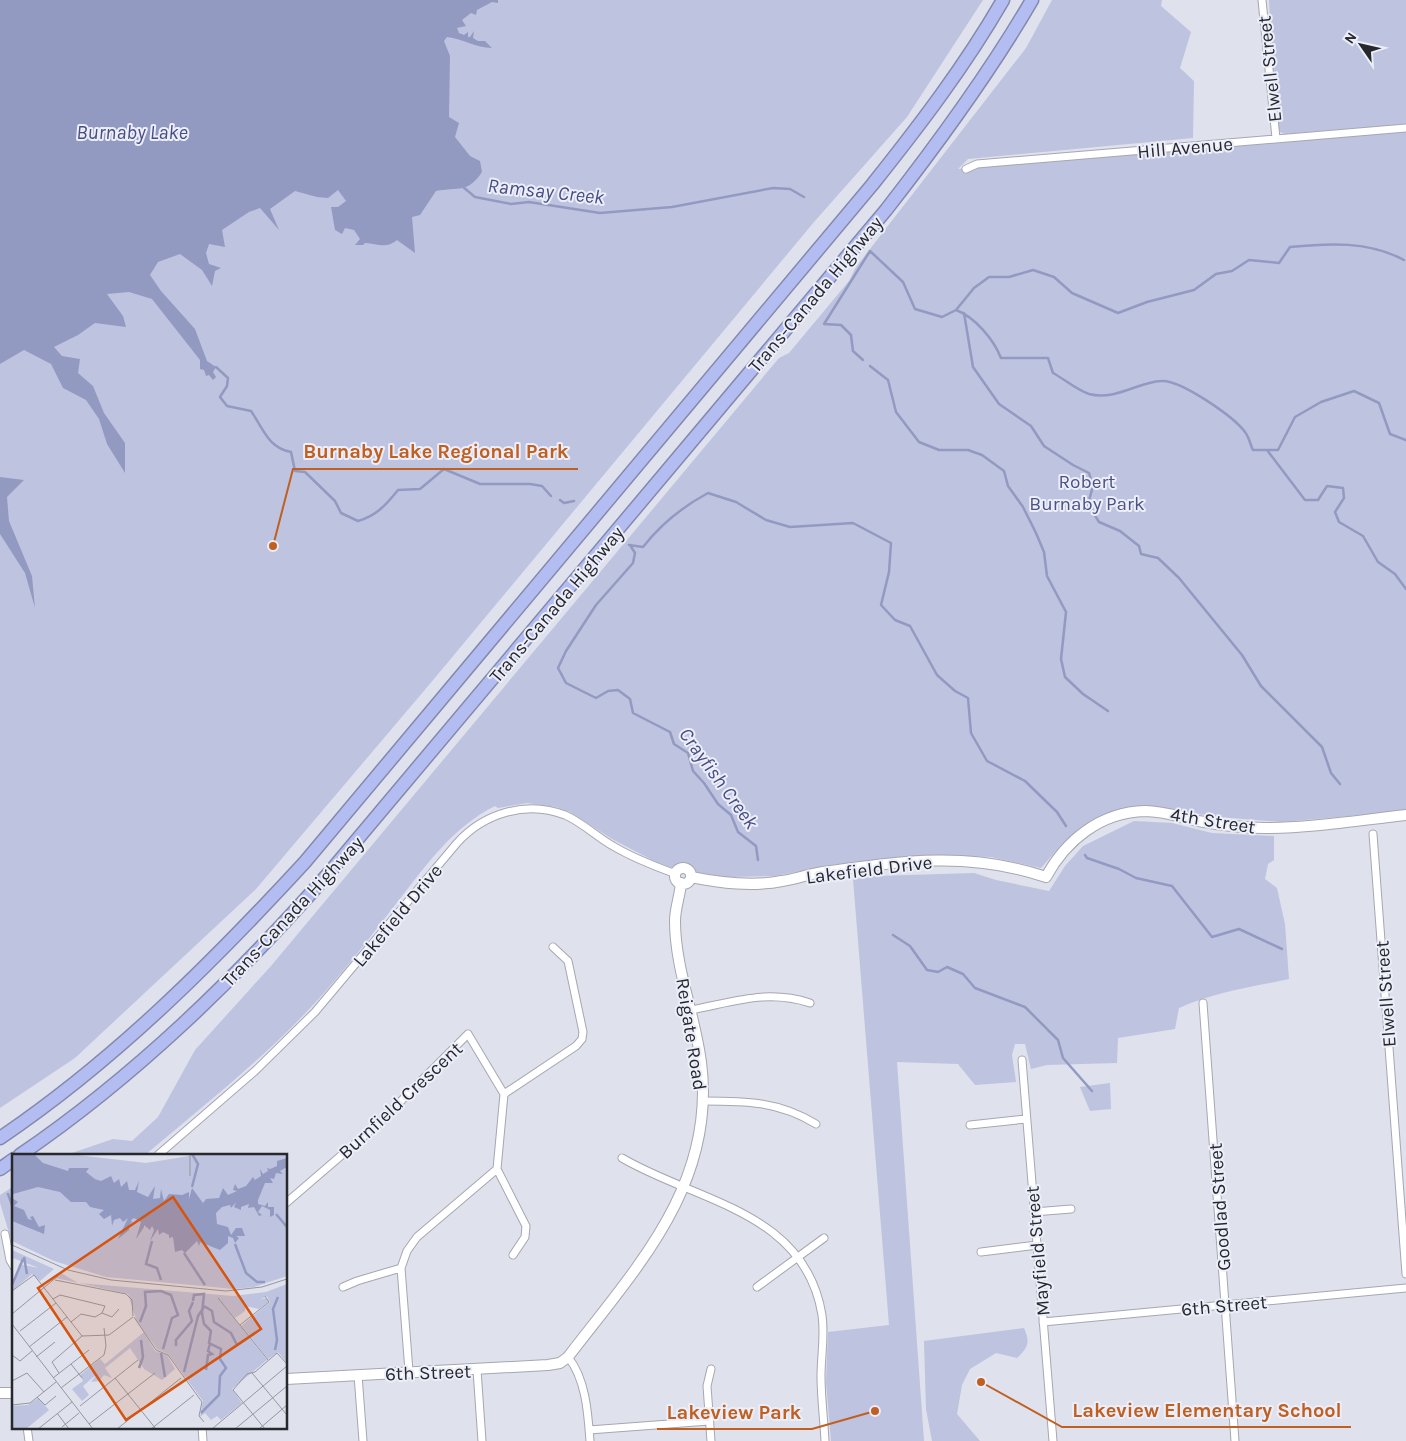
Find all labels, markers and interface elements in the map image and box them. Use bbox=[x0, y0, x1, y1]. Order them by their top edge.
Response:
street label: Elwell Street bbox=[1253, 15, 1287, 123]
north arrow bbox=[1336, 20, 1386, 70]
text: N bbox=[1341, 29, 1360, 47]
water label: Burnaby Lake bbox=[76, 121, 188, 144]
street label: Hill Avenue bbox=[1136, 133, 1234, 163]
water label: Ramsay Creek bbox=[487, 174, 606, 209]
street label: Trans-Canada Highway bbox=[744, 212, 888, 377]
callout: Burnaby Lake Regional Park bbox=[293, 434, 578, 469]
text: Burnaby Lake Regional Park bbox=[303, 440, 569, 463]
park label: Robert Burnaby Park bbox=[1029, 471, 1145, 515]
street label: Trans-Canada Highway bbox=[485, 522, 629, 687]
water label: Crayfish Creek bbox=[674, 723, 763, 834]
street label: 4th Street bbox=[1169, 803, 1257, 839]
street label: Trans-Canada Highway bbox=[217, 832, 368, 991]
street label: Lakefield Drive bbox=[805, 851, 934, 889]
street label: Lakefield Drive bbox=[348, 860, 447, 971]
street label: Elwell Street bbox=[1371, 940, 1401, 1048]
street label: Reigate Road bbox=[671, 976, 711, 1092]
street label: Burnfield Crescent bbox=[334, 1038, 467, 1164]
street label: Goodlad Street bbox=[1205, 1142, 1235, 1272]
inset map bbox=[12, 1154, 288, 1428]
street label: Mayfield Street bbox=[1021, 1185, 1055, 1317]
street label: 6th Street bbox=[1180, 1291, 1268, 1321]
street label: 6th Street bbox=[385, 1361, 471, 1385]
callout: Lakeview Elementary School bbox=[1062, 1392, 1351, 1427]
callout: Lakeview Park bbox=[657, 1394, 812, 1429]
text: Lakeview Elementary School bbox=[1072, 1399, 1342, 1422]
text: Lakeview Park bbox=[667, 1401, 802, 1424]

